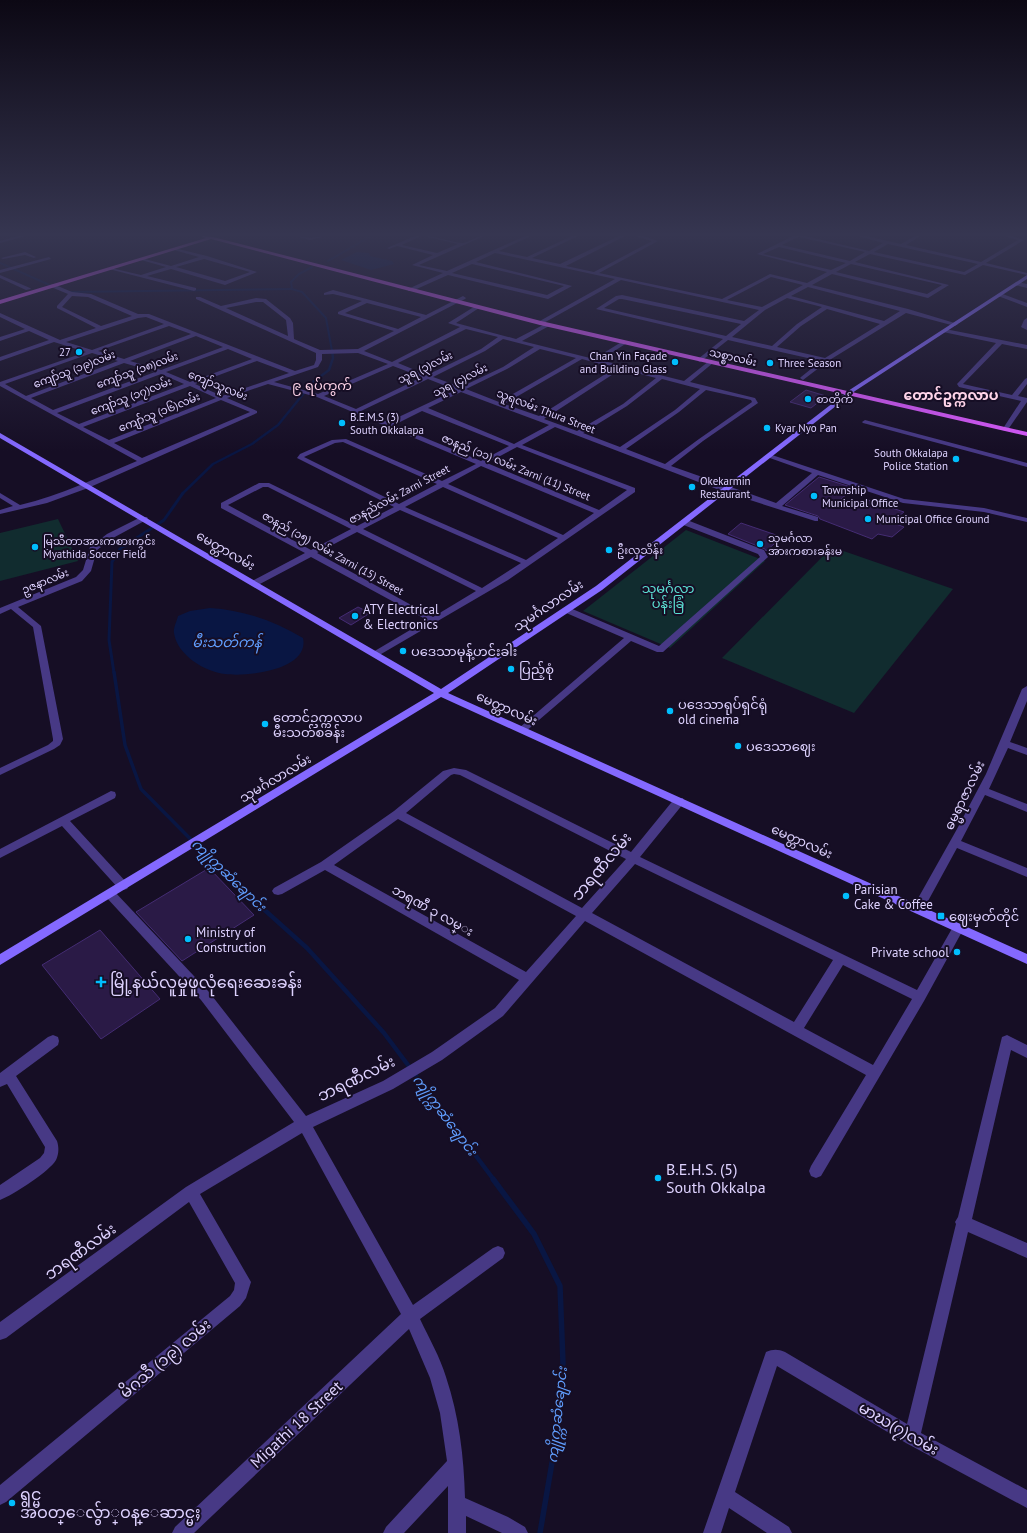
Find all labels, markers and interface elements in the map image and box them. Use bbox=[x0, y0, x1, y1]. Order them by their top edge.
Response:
place label: 27 bbox=[59, 345, 71, 359]
street label: သစ္စာလမ်း bbox=[707, 345, 758, 372]
street label: ကျော်သူ (၁၉)လမ်း bbox=[31, 347, 118, 393]
marker: 27 bbox=[74, 347, 84, 357]
street label: သူရ (၃)လမ်း bbox=[395, 348, 456, 388]
street label: ကျော်သူ (၁၈)လမ်း bbox=[94, 349, 181, 393]
place label: Chan Yin Façade and Building Glass bbox=[580, 349, 667, 376]
place label: Three Season bbox=[778, 356, 841, 370]
marker: Chan Yin Façade and Building Glass bbox=[670, 357, 680, 367]
marker: Three Season bbox=[765, 358, 775, 368]
street label: သူရ (၄)လမ်း bbox=[430, 360, 491, 402]
street label: ကျော်သူလမ်း bbox=[185, 367, 250, 405]
street label: ကျော်သူ (၁၇)လမ်း bbox=[88, 374, 175, 420]
district label: ၉ ရပ်ကွက် bbox=[292, 377, 352, 396]
district label: တောင်ဥက္ကလာပ bbox=[903, 385, 999, 407]
street label: သူရလမ်း Thura Street bbox=[494, 386, 598, 438]
street label: ကျော်သူ (၁၆)လမ်း bbox=[116, 389, 203, 437]
place label: စာတိုက် bbox=[816, 392, 853, 408]
marker: စာတိုက် bbox=[803, 394, 813, 404]
place label: B.E.M.S (3) South Okkalapa bbox=[350, 410, 424, 437]
marker: B.E.M.S (3) South Okkalapa bbox=[337, 418, 347, 428]
place label: Kyar Nyo Pan bbox=[775, 421, 837, 435]
marker: Kyar Nyo Pan bbox=[762, 423, 772, 433]
street label: ဇာနည် (၁၁) လမ်း Zarni (11) Street bbox=[439, 431, 593, 505]
place label: South Okkalapa Police Station bbox=[874, 446, 948, 473]
marker: South Okkalapa Police Station bbox=[951, 454, 961, 464]
street label: ဇာနည်လမ်း Zarni Street bbox=[346, 461, 453, 528]
place label: Okekarmin Restaurant bbox=[700, 474, 751, 501]
marker: Okekarmin Restaurant bbox=[687, 482, 697, 492]
place label: Township Municipal Office bbox=[822, 483, 899, 510]
marker: Township Municipal Office bbox=[809, 491, 819, 501]
street label: ဇာနည် (၁၅) လမ်း Zarni (15) Street bbox=[259, 508, 407, 600]
place label: Municipal Office Ground bbox=[876, 512, 990, 526]
marker: Municipal Office Ground bbox=[863, 514, 873, 524]
street label: မေတ္တာလမ်း bbox=[192, 527, 258, 576]
place label: သုမင်္ဂလာ အားကစားခန်းမ bbox=[768, 531, 842, 560]
place label: မြသီတာအားကစားကွင်း Myathida Soccer Field bbox=[43, 534, 155, 561]
marker: သုမင်္ဂလာ အားကစားခန်းမ bbox=[755, 539, 765, 549]
marker: မြသီတာအားကစားကွင်း Myathida Soccer Field bbox=[30, 542, 40, 552]
place label: ဦးလှသိန်း bbox=[617, 543, 663, 559]
marker: ဦးလှသိန်း bbox=[604, 545, 614, 555]
street label: ဥဇနာလမ်း bbox=[19, 565, 72, 599]
street label: သုမင်္ဂလာလမ်း bbox=[510, 576, 588, 637]
park label: သုမင်္ဂလာ ပန်းခြံ bbox=[642, 580, 694, 614]
place label: ATY Electrical & Electronics bbox=[363, 601, 439, 633]
marker: ATY Electrical & Electronics bbox=[350, 611, 360, 621]
water label: မီးသတ်ကန် bbox=[192, 632, 264, 654]
place label: ပဒေသာမုန့်ဟင်းခါး bbox=[411, 643, 517, 662]
marker: ပဒေသာမုန့်ဟင်းခါး bbox=[398, 646, 408, 656]
place label: ပြည့်စုံ bbox=[519, 661, 554, 680]
marker: ပြည့်စုံ bbox=[506, 664, 516, 674]
street label: မေတ္တာလမ်း bbox=[473, 687, 540, 731]
place label: ပဒေသာရုပ်ရှင်ရုံ old cinema bbox=[678, 696, 767, 728]
marker: ပဒေသာရုပ်ရှင်ရုံ old cinema bbox=[665, 706, 675, 716]
place label: တောင်ဥက္ကလာပ မီးသတ်စခန်း bbox=[273, 709, 363, 743]
marker: တောင်ဥက္ကလာပ မီးသတ်စခန်း bbox=[260, 719, 270, 729]
place label: ပဒေသာဈေး bbox=[746, 738, 816, 757]
marker: ပဒေသာဈေး bbox=[733, 741, 743, 751]
street label: သုမင်္ဂလာလမ်း bbox=[236, 750, 315, 808]
street label: ဓမ္မရာဇာလမ်း bbox=[940, 758, 991, 834]
street label: မေတ္တာလမ်း bbox=[768, 820, 835, 864]
street label: ဘရဏီလမ်း bbox=[566, 827, 639, 907]
water label: ကျိုက္ကဆံချောင်း bbox=[186, 834, 271, 918]
street label: ဘရဏီ ၃ လမ္း bbox=[388, 881, 476, 942]
place label: Parisian Cake & Coffee bbox=[854, 881, 933, 913]
marker: Parisian Cake & Coffee bbox=[841, 891, 851, 901]
place label: ဈေးမှတ်တိုင် bbox=[949, 908, 1019, 927]
marker: ဈေးမှတ်တိုင် bbox=[936, 911, 946, 921]
place label: Ministry of Construction bbox=[196, 924, 266, 956]
marker: Ministry of Construction bbox=[183, 934, 193, 944]
place label: Private school bbox=[871, 944, 949, 961]
marker: Private school bbox=[952, 947, 962, 957]
place label: မြို့နယ်လူမှုဖူလုံရေးဆေးခန်း bbox=[110, 971, 302, 997]
marker: မြို့နယ်လူမှုဖူလုံရေးဆေးခန်း bbox=[95, 976, 107, 988]
street label: ဘရဏီလမ်း bbox=[314, 1050, 400, 1109]
water label: ကျိုက္ကဆံချောင်း bbox=[406, 1070, 483, 1162]
place label: B.E.H.S. (5) South Okkalpa bbox=[666, 1159, 766, 1197]
marker: B.E.H.S. (5) South Okkalpa bbox=[653, 1173, 663, 1183]
street label: ဘရဏီလမ်း bbox=[40, 1218, 122, 1287]
street label: မိဂသီ (၁၉) လမ်း bbox=[115, 1313, 217, 1405]
water label: ကျိုက္ကဆံချောင်း bbox=[542, 1365, 574, 1464]
street label: Migathi 18 Street bbox=[246, 1376, 347, 1472]
street label: မာဃ(၇)လမ်း bbox=[853, 1396, 943, 1463]
place label: ရွင္မ အဝတ္ေလွ်ာ္ဝန္ေဆာင္မႈ bbox=[20, 1484, 201, 1526]
marker: ရွင္မ အဝတ္ေလွ်ာ္ဝန္ေဆာင္မႈ bbox=[7, 1498, 17, 1508]

